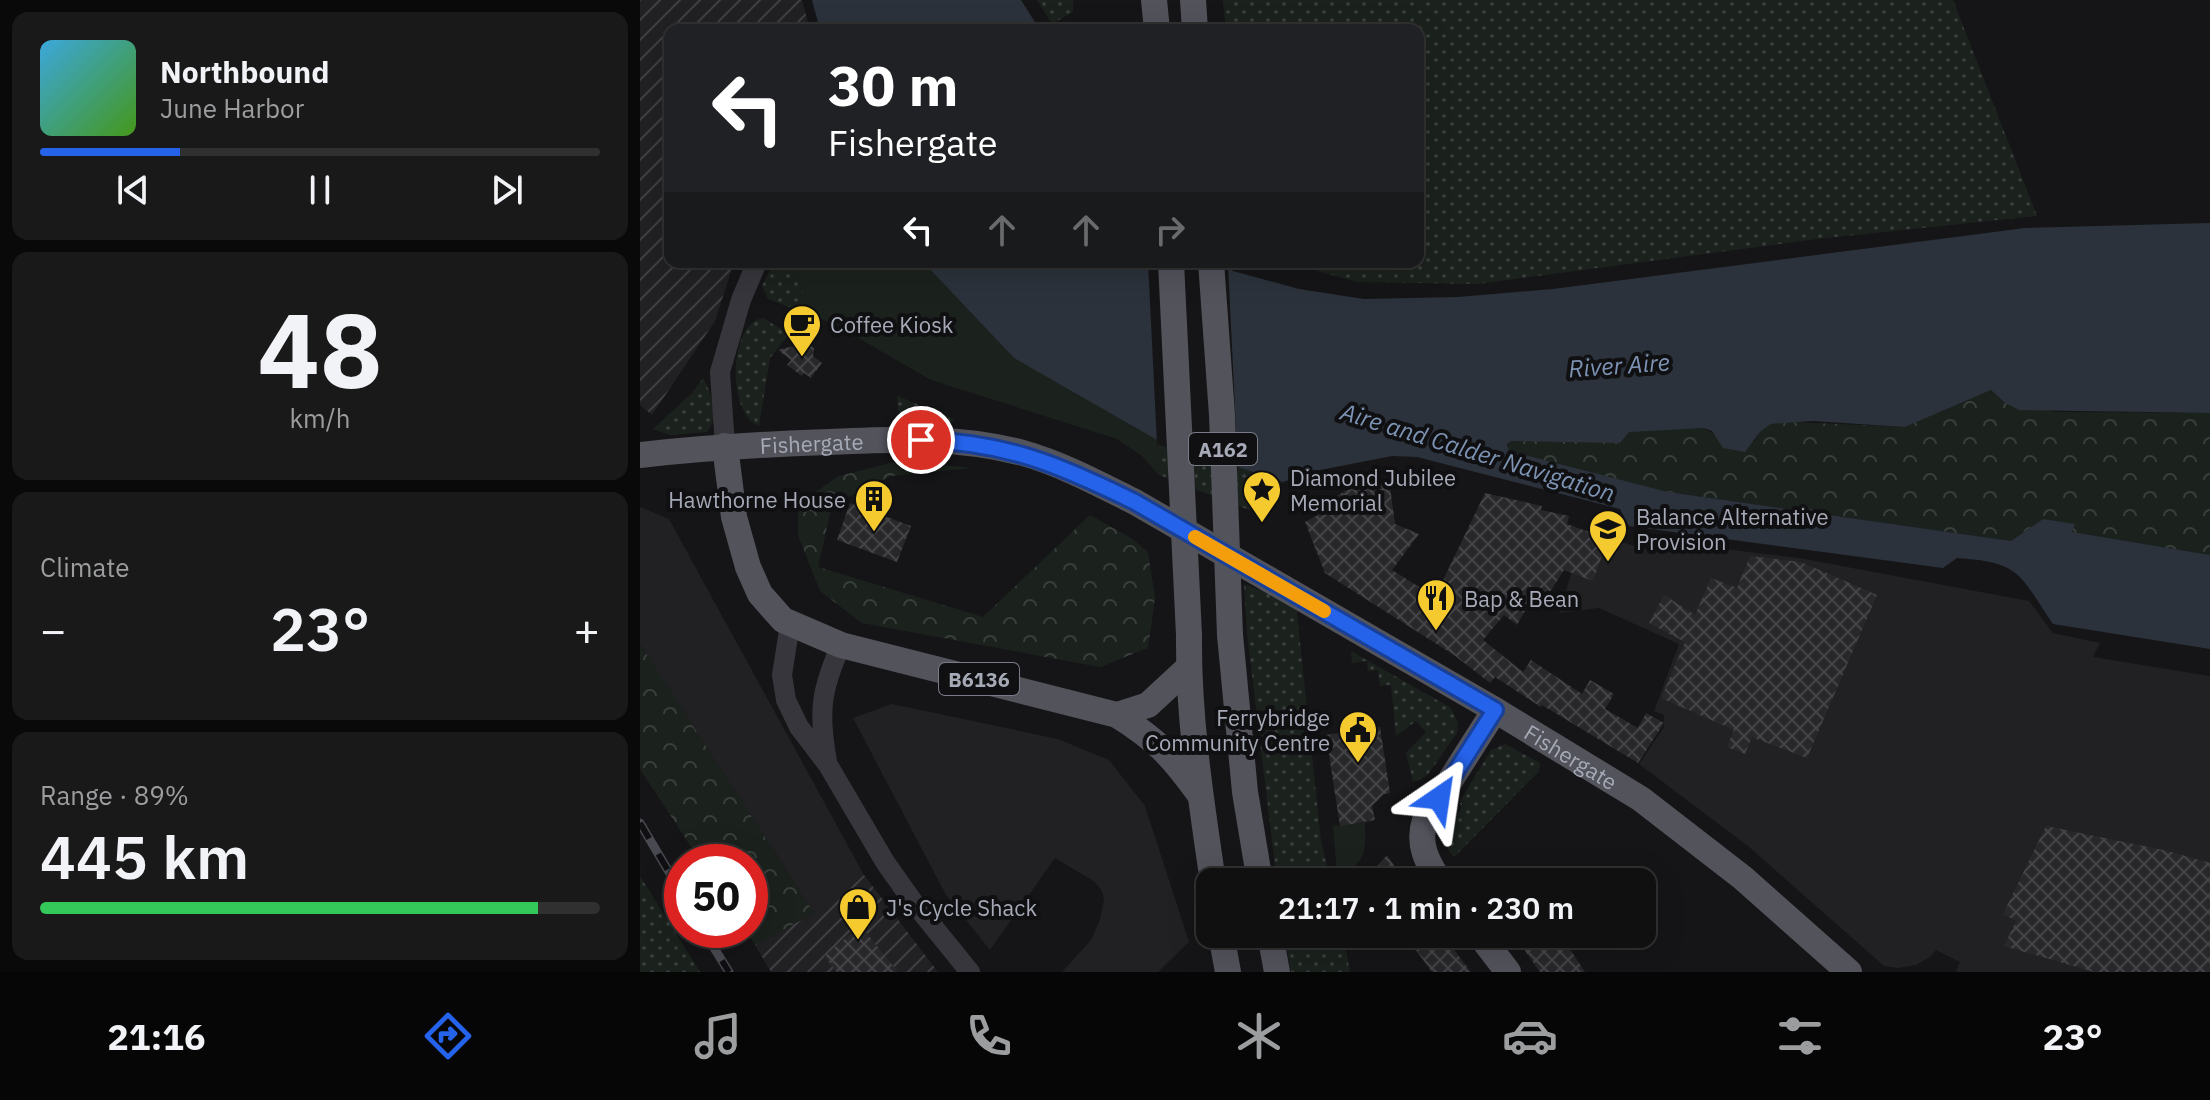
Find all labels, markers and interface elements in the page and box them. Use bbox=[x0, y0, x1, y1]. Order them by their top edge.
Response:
text: 30 m bbox=[828, 49, 958, 121]
text: Northbound bbox=[160, 52, 329, 91]
icon: left bbox=[696, 56, 800, 160]
text: June Harbor bbox=[160, 91, 304, 125]
text: Fishergate bbox=[828, 119, 998, 166]
icon: previous bbox=[111, 168, 155, 212]
icon: pause bbox=[298, 168, 342, 212]
icon: next bbox=[485, 168, 529, 212]
icon: left bbox=[896, 208, 940, 252]
icon: ahead bbox=[980, 208, 1024, 252]
icon: ahead bbox=[1064, 208, 1108, 252]
icon: right bbox=[1148, 208, 1192, 252]
text: 48 bbox=[258, 281, 382, 417]
cafe icon: Coffee Kiosk bbox=[781, 303, 823, 358]
place label: Coffee Kiosk bbox=[830, 310, 954, 339]
water label: River Aire bbox=[1567, 345, 1671, 385]
water label: Aire and Calder Navigation bbox=[1336, 395, 1619, 509]
text: km/h bbox=[289, 401, 351, 435]
pin bbox=[887, 406, 955, 474]
icon: arrive bbox=[899, 418, 943, 462]
street label: Fishergate bbox=[759, 426, 864, 460]
road number: A162 bbox=[1189, 433, 1257, 465]
place label: Diamond Jubilee Memorial bbox=[1290, 463, 1456, 517]
place icon: Diamond Jubilee Memorial bbox=[1241, 469, 1283, 524]
building icon: Hawthorne House bbox=[853, 478, 895, 533]
place label: Hawthorne House bbox=[668, 485, 846, 514]
place label: Balance Alternative Provision bbox=[1636, 502, 1829, 556]
school or university icon: Balance Alternative Provision bbox=[1587, 508, 1629, 563]
text: Climate bbox=[40, 550, 130, 584]
restaurant icon: Bap & Bean bbox=[1415, 577, 1457, 632]
place label: Bap & Bean bbox=[1464, 584, 1579, 613]
text: 23° bbox=[270, 589, 370, 668]
text: − bbox=[40, 601, 66, 658]
text: + bbox=[574, 601, 600, 658]
road number: B6136 bbox=[939, 663, 1019, 695]
place label: Ferrybridge Community Centre bbox=[1145, 703, 1330, 757]
public building icon: Ferrybridge Community Centre bbox=[1337, 709, 1379, 764]
street label: Fishergate bbox=[1519, 717, 1623, 796]
position arrow bbox=[1397, 756, 1481, 840]
text: Range · 89% bbox=[40, 778, 189, 812]
text: 445 km bbox=[40, 817, 249, 896]
speed limit sign: 50 bbox=[664, 844, 768, 948]
shop icon: J's Cycle Shack bbox=[837, 886, 879, 941]
text: 21:17 · 1 min · 230 m bbox=[1278, 888, 1574, 927]
place label: J's Cycle Shack bbox=[886, 893, 1037, 922]
icon: directions bbox=[420, 1008, 476, 1064]
icon: music bbox=[690, 1008, 746, 1064]
icon: phone bbox=[961, 1008, 1017, 1064]
icon: climate bbox=[1231, 1008, 1287, 1064]
icon: car bbox=[1502, 1008, 1558, 1064]
icon: filters bbox=[1772, 1008, 1828, 1064]
text: 21:16 bbox=[107, 1013, 206, 1060]
text: 23° bbox=[2043, 1013, 2103, 1060]

